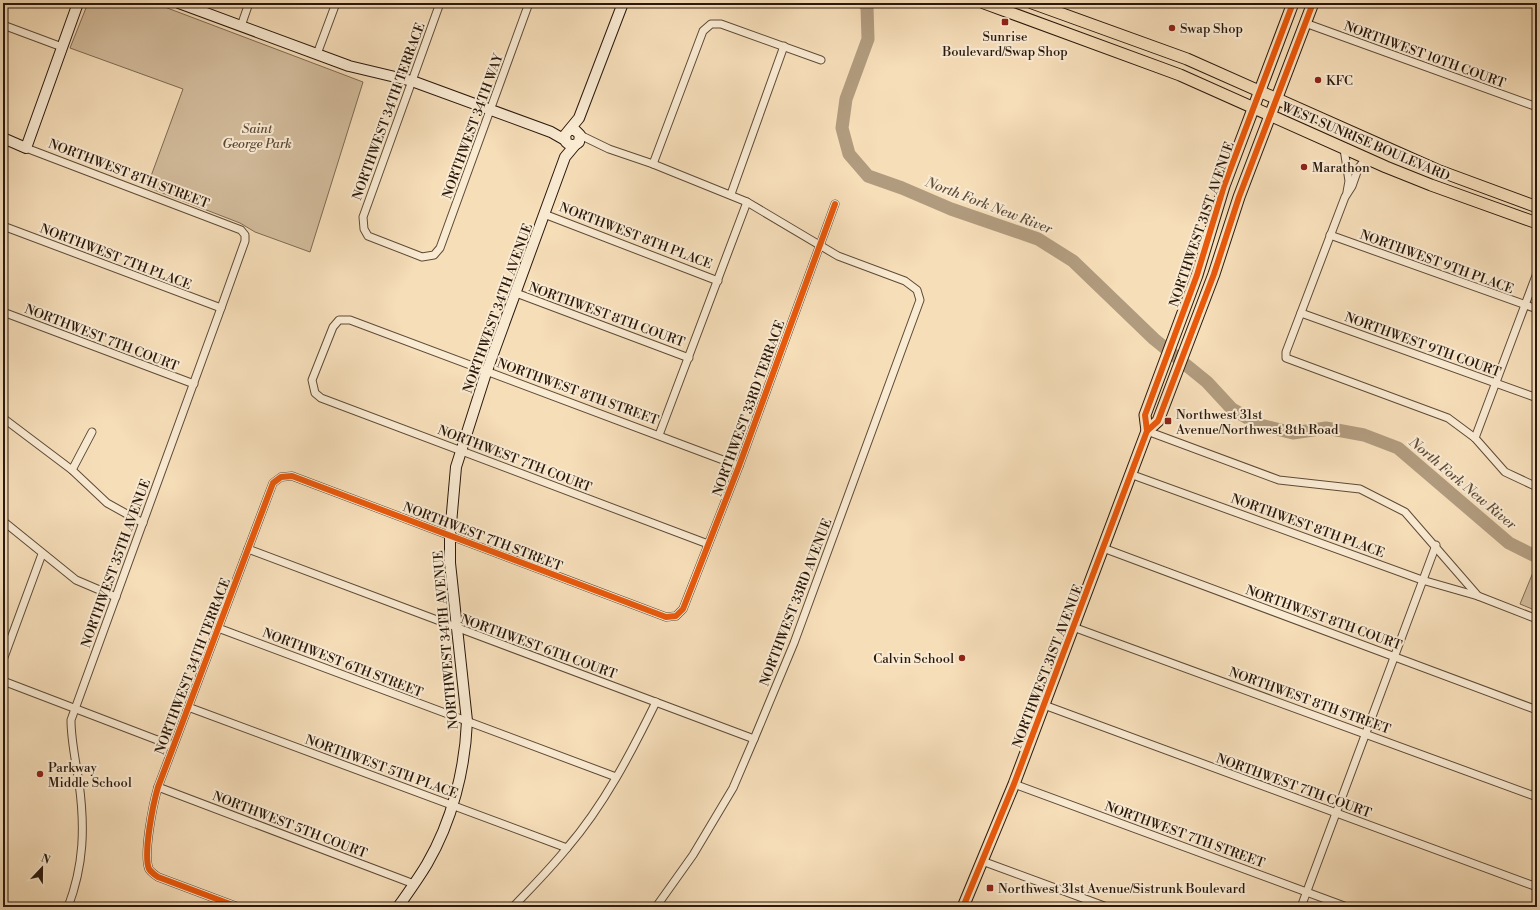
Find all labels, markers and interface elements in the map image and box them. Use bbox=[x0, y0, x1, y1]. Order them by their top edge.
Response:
marker: Sunrise Boulevard/Swap Shop bbox=[1000, 17, 1010, 27]
street label: NORTHWEST 10TH COURT bbox=[1342, 18, 1508, 92]
street label: NORTHWEST 34TH TERRACE bbox=[349, 20, 429, 202]
place label: Swap Shop bbox=[1180, 21, 1243, 37]
marker: Swap Shop bbox=[1167, 23, 1177, 33]
place label: Sunrise Boulevard/Swap Shop bbox=[941, 29, 1068, 60]
street label: NORTHWEST 34TH WAY bbox=[439, 50, 507, 201]
place label: KFC bbox=[1326, 73, 1353, 89]
marker: KFC bbox=[1313, 75, 1323, 85]
street label: WEST SUNRISE BOULEVARD bbox=[1278, 99, 1452, 185]
park label: Saint George Park bbox=[222, 121, 292, 152]
street label: NORTHWEST 8TH STREET bbox=[46, 136, 211, 212]
street label: NORTHWEST 31ST AVENUE bbox=[1166, 140, 1238, 309]
place label: Marathon bbox=[1312, 160, 1370, 176]
marker: Marathon bbox=[1299, 162, 1309, 172]
water label: North Fork New River bbox=[922, 173, 1056, 239]
street label: NORTHWEST 8TH PLACE bbox=[557, 199, 714, 273]
street label: NORTHWEST 7TH PLACE bbox=[38, 221, 194, 293]
street label: NORTHWEST 34TH AVENUE bbox=[460, 221, 536, 395]
street label: NORTHWEST 9TH PLACE bbox=[1358, 227, 1516, 297]
street label: NORTHWEST 8TH COURT bbox=[526, 279, 687, 351]
street label: NORTHWEST 7TH COURT bbox=[22, 301, 181, 375]
street label: NORTHWEST 9TH COURT bbox=[1342, 309, 1503, 381]
street label: NORTHWEST 33RD TERRACE bbox=[710, 318, 788, 499]
street label: NORTHWEST 8TH STREET bbox=[495, 355, 661, 429]
place label: Northwest 31st Avenue/Northwest 8th Road bbox=[1175, 407, 1339, 438]
marker: Northwest 31st Avenue/Northwest 8th Road bbox=[1163, 416, 1173, 426]
street label: NORTHWEST 7TH COURT bbox=[435, 422, 594, 496]
water label: North Fork New River bbox=[1404, 433, 1521, 535]
street label: NORTHWEST 35TH AVENUE bbox=[78, 477, 154, 650]
street label: NORTHWEST 8TH PLACE bbox=[1229, 491, 1387, 561]
street label: NORTHWEST 7TH STREET bbox=[401, 499, 565, 575]
street label: NORTHWEST 33RD AVENUE bbox=[757, 516, 835, 688]
street label: NORTHWEST 34TH AVENUE bbox=[430, 550, 462, 730]
street label: NORTHWEST 34TH TERRACE bbox=[152, 576, 234, 757]
street label: NORTHWEST 31ST AVENUE bbox=[1009, 582, 1087, 750]
street label: NORTHWEST 8TH COURT bbox=[1243, 582, 1404, 654]
street label: NORTHWEST 6TH COURT bbox=[458, 611, 619, 683]
street label: NORTHWEST 6TH STREET bbox=[260, 625, 425, 701]
place label: Calvin School bbox=[873, 651, 954, 667]
marker: Calvin School bbox=[957, 653, 967, 663]
street label: NORTHWEST 8TH STREET bbox=[1227, 664, 1393, 738]
street label: NORTHWEST 5TH PLACE bbox=[303, 732, 460, 802]
street label: NORTHWEST 7TH COURT bbox=[1214, 750, 1373, 821]
place label: Parkway Middle School bbox=[48, 760, 132, 791]
marker: Parkway Middle School bbox=[35, 769, 45, 779]
street label: NORTHWEST 5TH COURT bbox=[210, 788, 369, 862]
street label: NORTHWEST 7TH STREET bbox=[1102, 798, 1267, 871]
north arrow bbox=[22, 848, 62, 888]
text: N bbox=[39, 852, 52, 868]
place label: Northwest 31st Avenue/Sistrunk Boulevard bbox=[998, 881, 1246, 897]
marker: Northwest 31st Avenue/Sistrunk Boulevard bbox=[985, 883, 995, 893]

